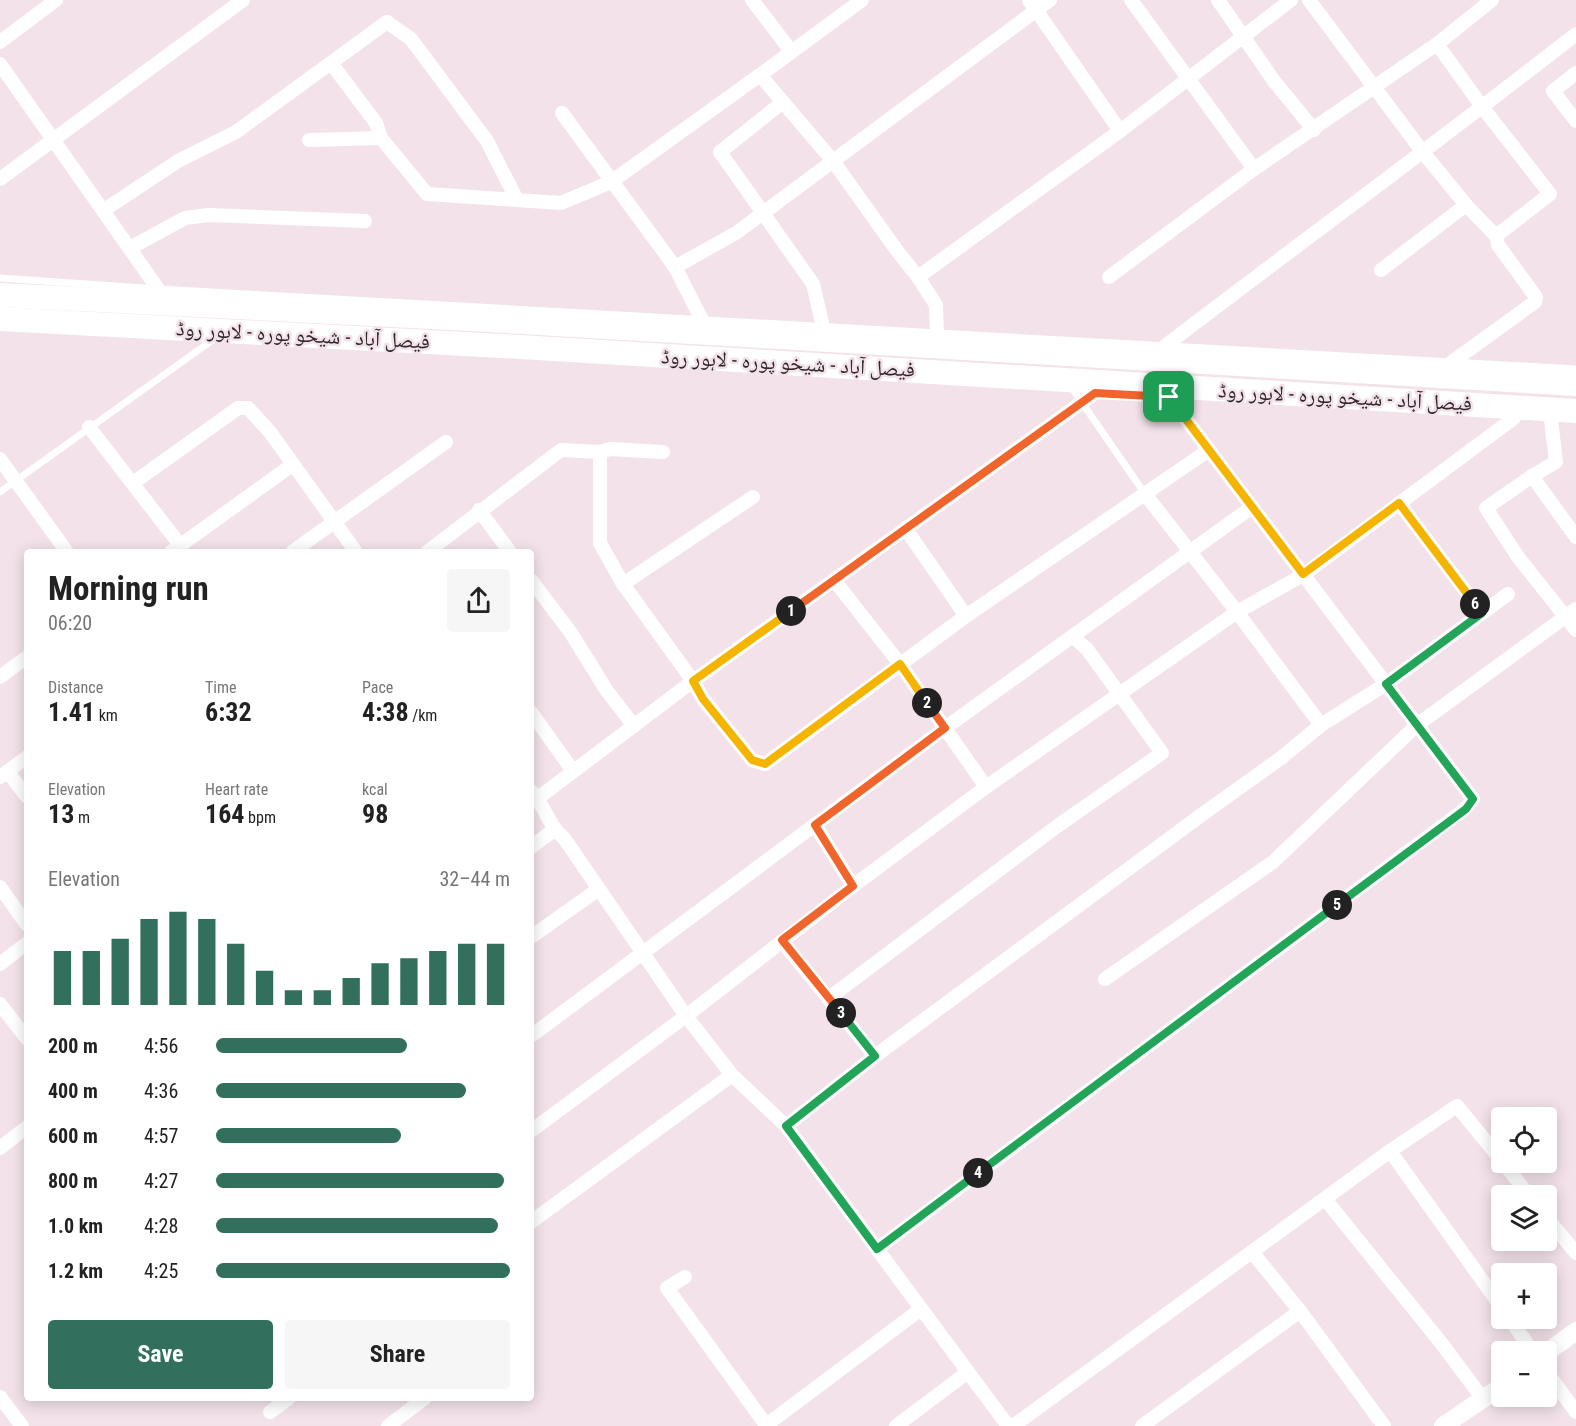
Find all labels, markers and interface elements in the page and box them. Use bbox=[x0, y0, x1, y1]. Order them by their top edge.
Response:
street label: فیصل آباد - شیخو پورہ - لاہور روڈ bbox=[175, 316, 431, 355]
street label: فیصل آباد - شیخو پورہ - لاہور روڈ bbox=[660, 344, 916, 383]
pin bbox=[1143, 371, 1194, 422]
street label: فیصل آباد - شیخو پورہ - لاہور روڈ bbox=[1217, 378, 1473, 417]
icon: arrive bbox=[1152, 380, 1185, 413]
text: Morning run bbox=[48, 569, 209, 608]
button: share bbox=[447, 569, 510, 632]
pin: 6 bbox=[1460, 589, 1490, 619]
text: 6 bbox=[1471, 594, 1479, 613]
pin: 1 bbox=[776, 596, 806, 626]
text: 1 bbox=[787, 601, 795, 620]
text: 06:20 bbox=[48, 611, 92, 635]
text: Distance bbox=[48, 678, 103, 697]
text: Time bbox=[205, 678, 237, 697]
text: Pace bbox=[362, 678, 393, 697]
pin: 2 bbox=[912, 688, 942, 718]
text: 2 bbox=[923, 693, 931, 712]
text: 1.41 bbox=[48, 697, 95, 727]
text: 6:32 bbox=[205, 697, 252, 727]
text: 4:38 bbox=[362, 697, 409, 727]
text: km bbox=[95, 706, 118, 725]
text: /km bbox=[409, 706, 437, 725]
text: Elevation bbox=[48, 780, 106, 799]
text: Heart rate bbox=[205, 780, 268, 799]
text: kcal bbox=[362, 780, 388, 799]
text: 13 bbox=[48, 799, 74, 829]
text: 164 bbox=[205, 799, 244, 829]
text: 98 bbox=[362, 799, 388, 829]
text: m bbox=[74, 808, 90, 827]
text: bpm bbox=[244, 808, 276, 827]
text: Elevation bbox=[48, 867, 120, 891]
text: 32–44 m bbox=[439, 867, 510, 891]
pin: 5 bbox=[1322, 890, 1352, 920]
text: 5 bbox=[1333, 895, 1341, 914]
pin: 3 bbox=[826, 998, 856, 1028]
text: 3 bbox=[837, 1003, 845, 1022]
text: 200 m bbox=[48, 1034, 98, 1058]
text: 4:56 bbox=[144, 1034, 178, 1058]
text: 400 m bbox=[48, 1079, 98, 1103]
text: 4:36 bbox=[144, 1079, 178, 1103]
map controls bbox=[1491, 1107, 1557, 1407]
button: locate bbox=[1491, 1107, 1557, 1173]
text: 600 m bbox=[48, 1124, 98, 1148]
text: 4:57 bbox=[144, 1124, 178, 1148]
pin: 4 bbox=[963, 1158, 993, 1188]
text: 4 bbox=[974, 1163, 982, 1182]
text: 800 m bbox=[48, 1169, 98, 1193]
text: 4:27 bbox=[144, 1169, 178, 1193]
button: layers bbox=[1491, 1185, 1557, 1251]
text: 1.0 km bbox=[48, 1214, 103, 1238]
text: 4:28 bbox=[144, 1214, 178, 1238]
text: 1.2 km bbox=[48, 1259, 103, 1283]
text: 4:25 bbox=[144, 1259, 178, 1283]
button: + bbox=[1491, 1263, 1557, 1329]
button: Save bbox=[48, 1320, 273, 1389]
button: Share bbox=[285, 1320, 510, 1389]
button: − bbox=[1491, 1341, 1557, 1407]

